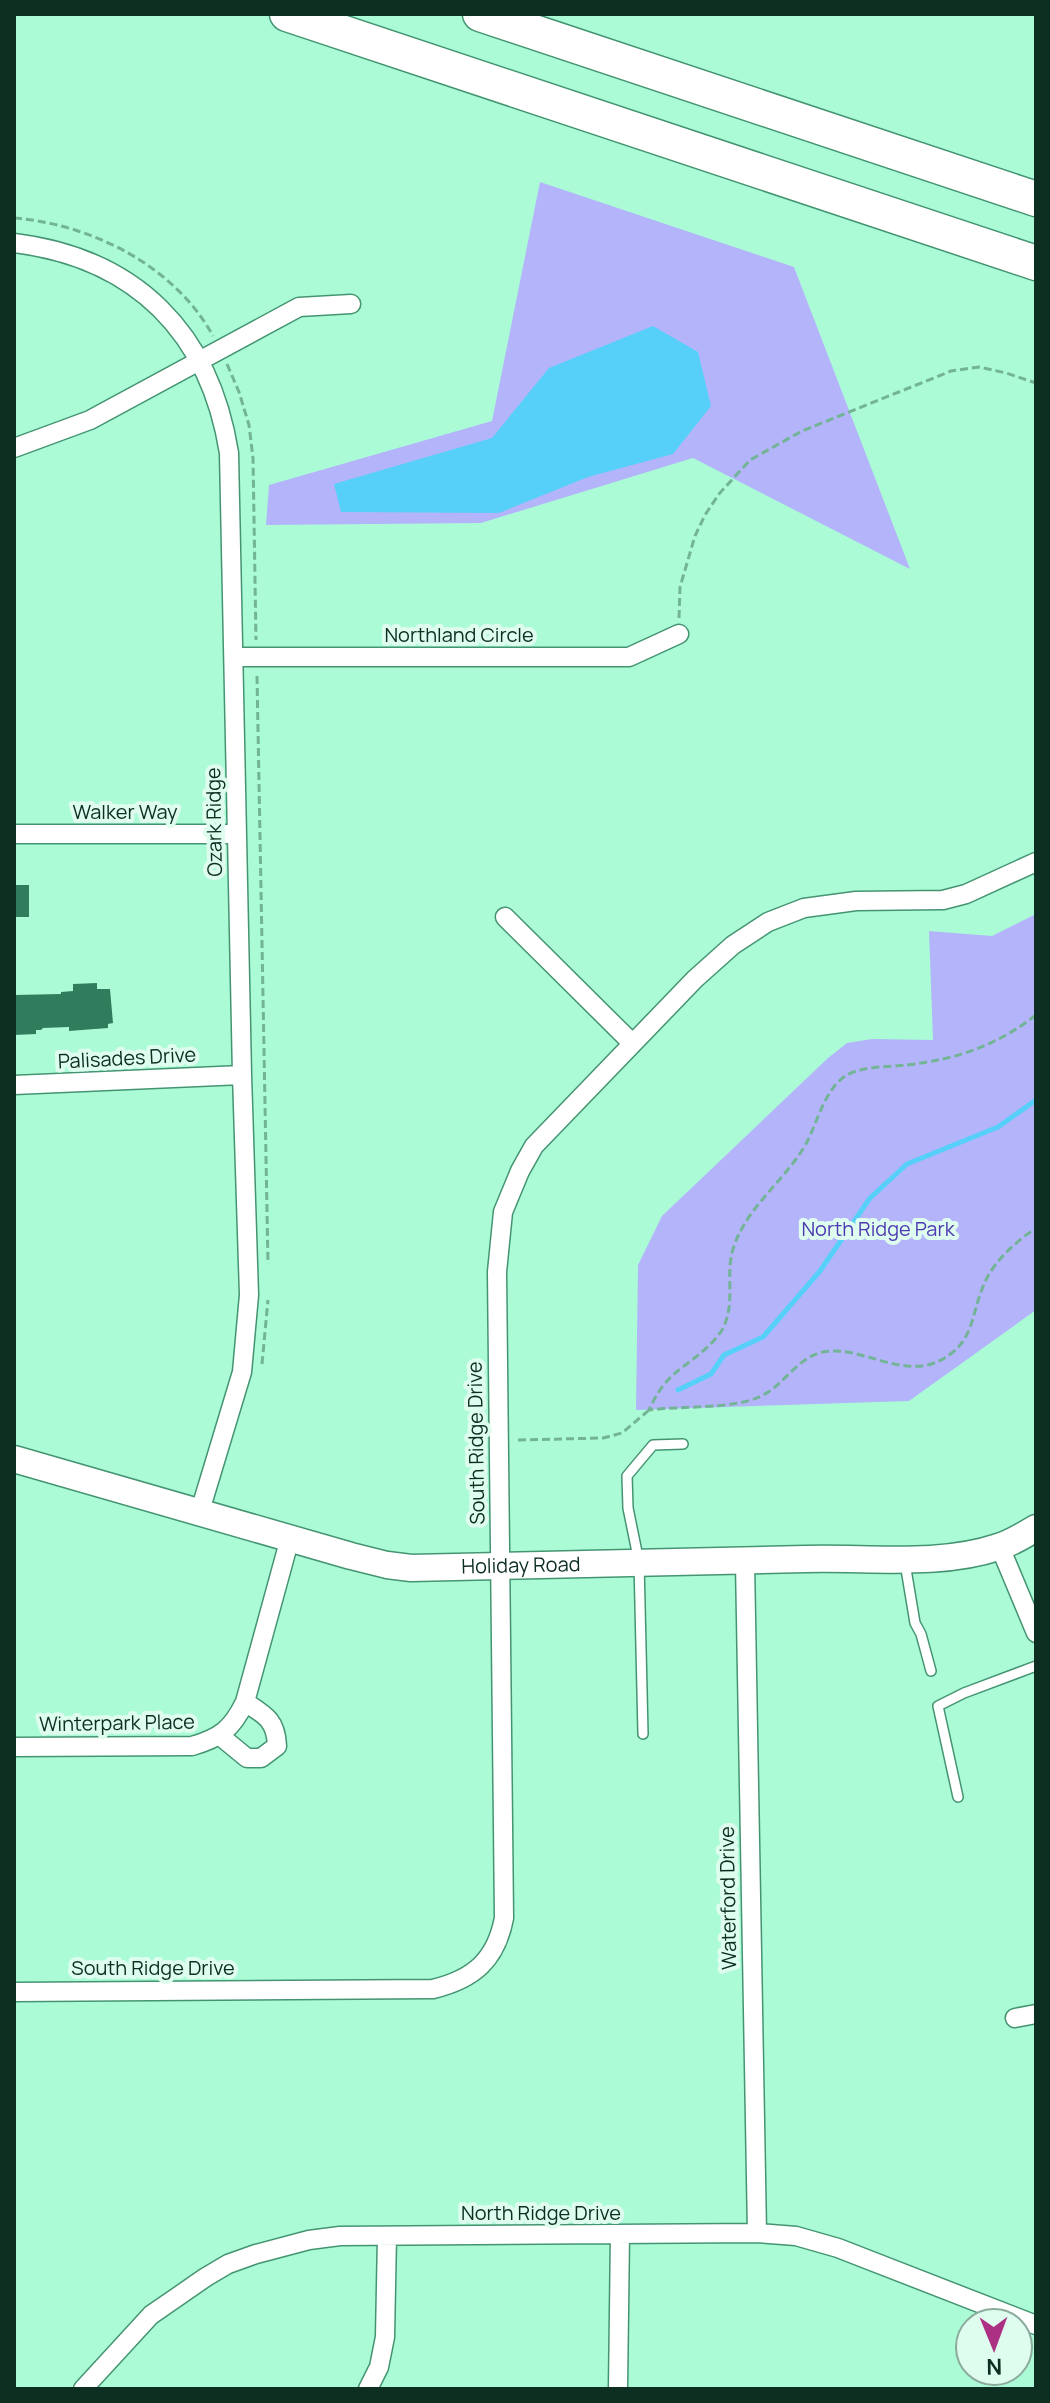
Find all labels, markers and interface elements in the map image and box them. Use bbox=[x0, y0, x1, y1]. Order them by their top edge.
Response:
street label: Northland Circle bbox=[384, 621, 534, 648]
street label: Ozark Ridge bbox=[199, 767, 228, 877]
street label: Walker Way bbox=[72, 798, 178, 825]
street label: Palisades Drive bbox=[57, 1040, 197, 1075]
park label: North Ridge Park bbox=[801, 1215, 956, 1242]
street label: South Ridge Drive bbox=[461, 1361, 490, 1525]
street label: Holiday Road bbox=[461, 1550, 581, 1580]
street label: Winterpark Place bbox=[39, 1708, 195, 1737]
street label: Waterford Drive bbox=[713, 1826, 742, 1970]
street label: South Ridge Drive bbox=[71, 1954, 235, 1981]
street label: North Ridge Drive bbox=[461, 2199, 621, 2226]
north arrow bbox=[954, 2307, 1034, 2387]
text: N bbox=[986, 2352, 1003, 2382]

